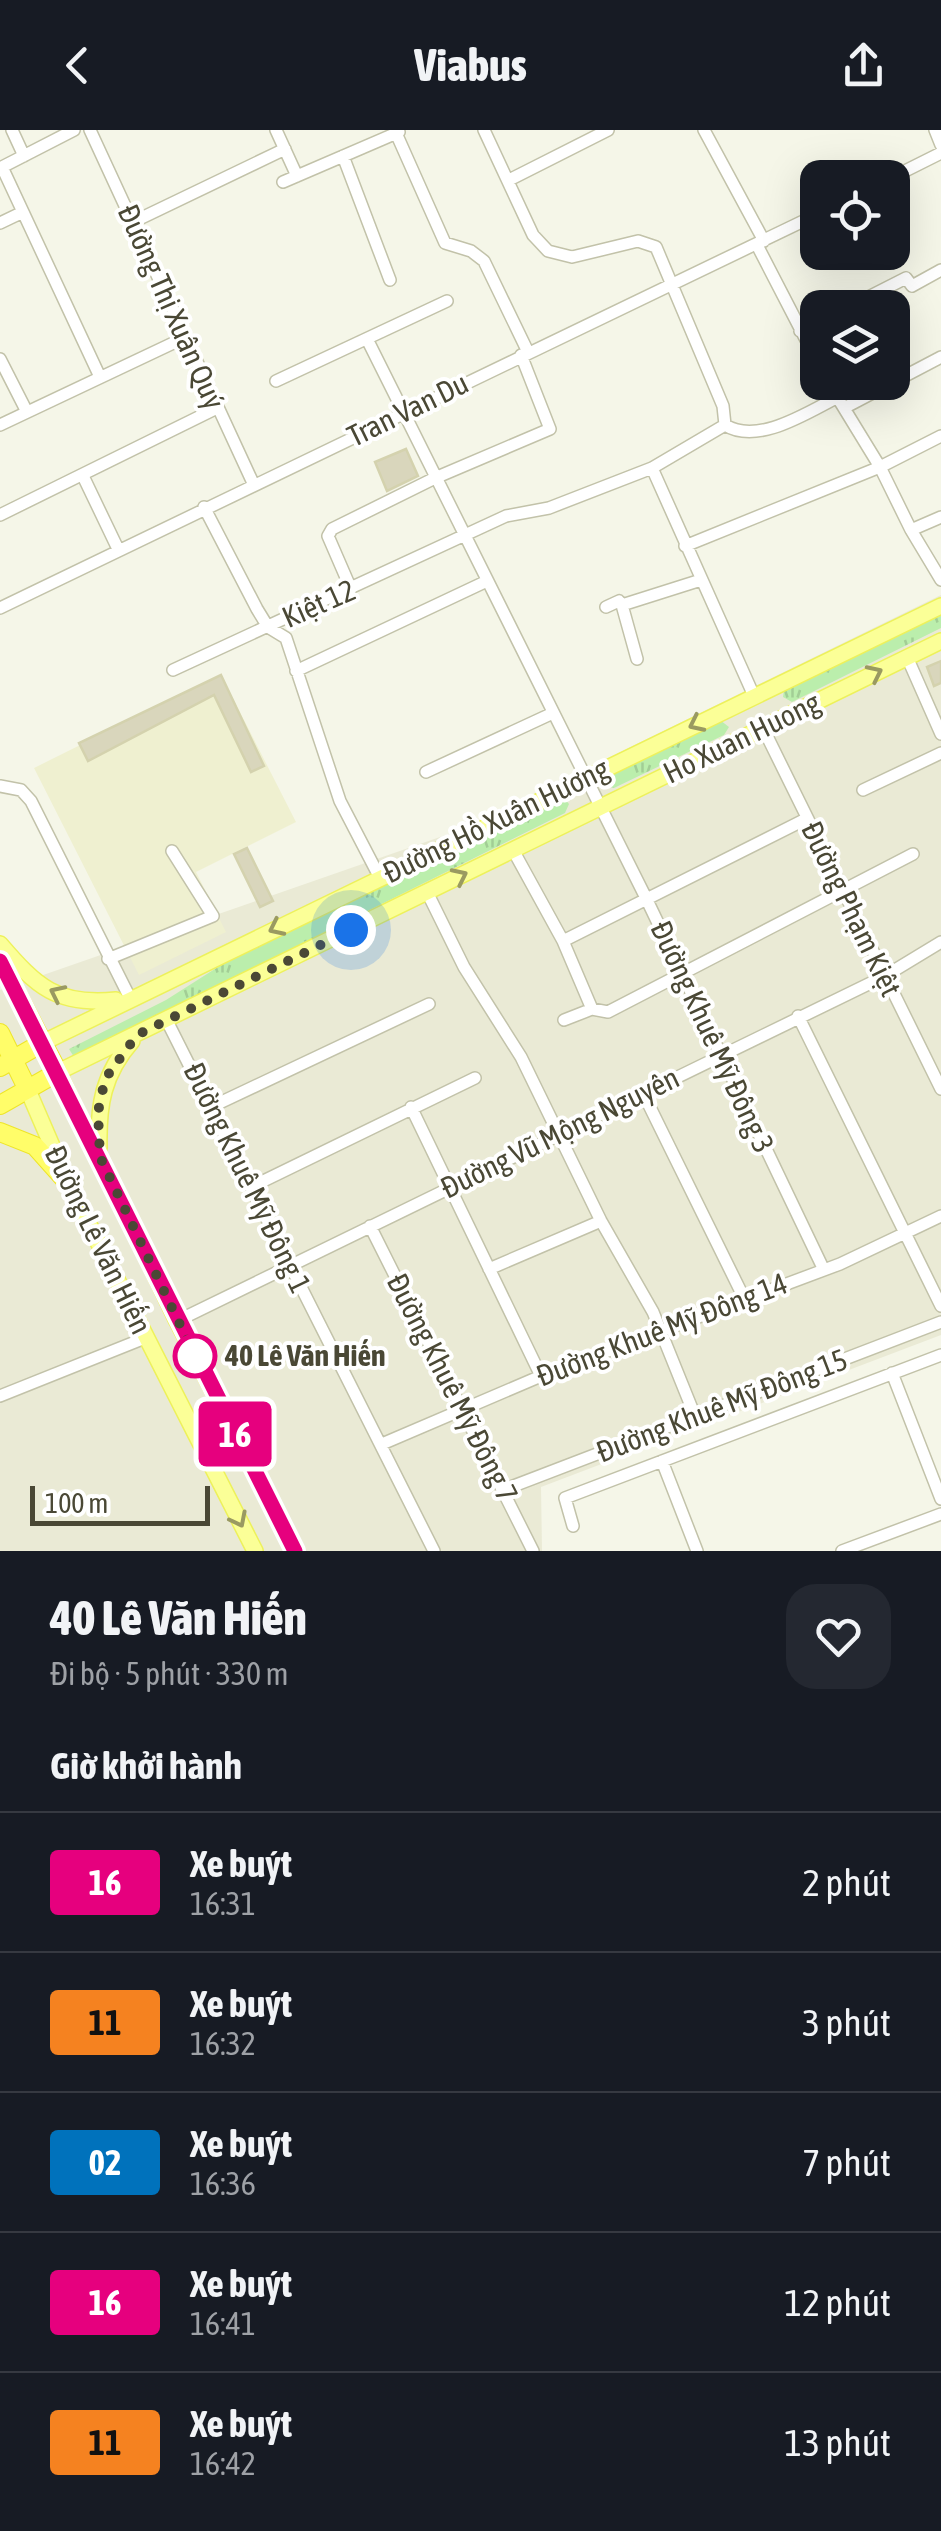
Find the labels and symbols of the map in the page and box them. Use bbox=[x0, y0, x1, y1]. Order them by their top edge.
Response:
street label: Đường Thị Xuân Quý bbox=[112, 199, 232, 414]
street label: Tran Van Du bbox=[342, 365, 473, 453]
street label: Kiệt 12 bbox=[277, 572, 360, 634]
one-way arrow bbox=[865, 665, 883, 685]
street label: Ho Xuan Huong bbox=[658, 685, 825, 790]
one-way arrow bbox=[688, 712, 706, 731]
street label: Đường Hồ Xuân Hương bbox=[377, 751, 614, 889]
street label: Đường Phạm Kiệt bbox=[795, 816, 909, 1001]
one-way arrow bbox=[450, 868, 468, 888]
your location bbox=[326, 905, 376, 955]
street label: Đường Khuê Mỹ Đông 3 bbox=[644, 915, 781, 1158]
one-way arrow bbox=[268, 916, 286, 936]
one-way arrow bbox=[49, 985, 67, 1005]
street label: Đường Khuê Mỹ Đông 1 bbox=[177, 1057, 318, 1298]
street label: Đường Vũ Mộng Nguyên bbox=[435, 1060, 684, 1205]
street label: Đường Lê Văn Hiến bbox=[39, 1140, 159, 1339]
street label: Đường Khuê Mỹ Đông 14 bbox=[532, 1266, 792, 1393]
street label: Đường Khuê Mỹ Đông 7 bbox=[381, 1268, 525, 1507]
marker: 40 Lê Văn Hiến bbox=[174, 1335, 216, 1377]
place label: 40 Lê Văn Hiến bbox=[224, 1338, 386, 1372]
street label: Đường Khuê Mỹ Đông 15 bbox=[592, 1342, 852, 1469]
line badge: 16 bbox=[190, 1402, 280, 1466]
scale bar bbox=[30, 1481, 210, 1526]
one-way arrow bbox=[227, 1509, 246, 1527]

